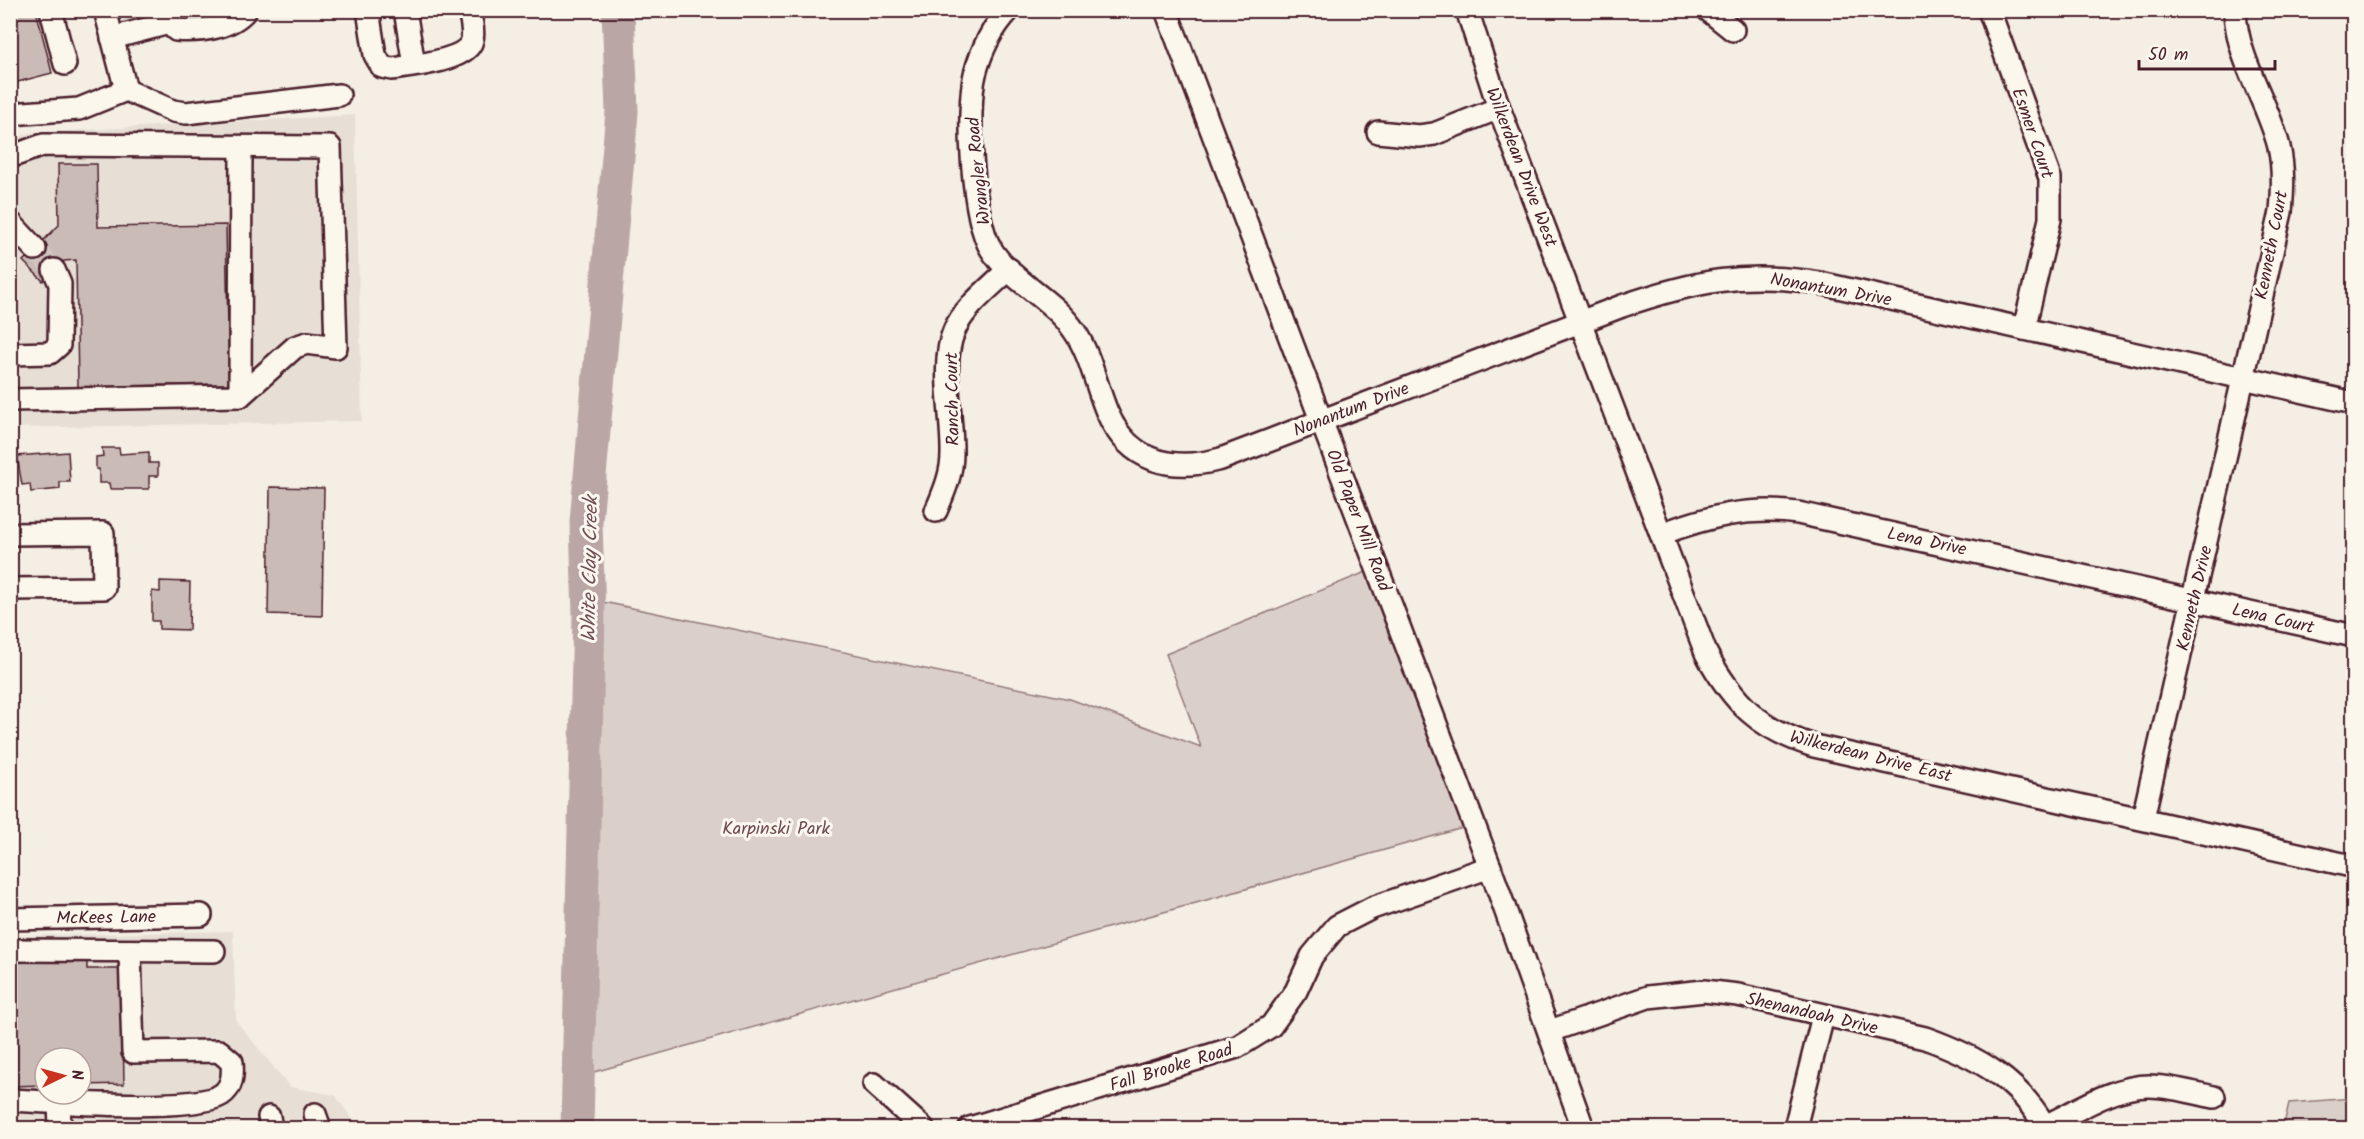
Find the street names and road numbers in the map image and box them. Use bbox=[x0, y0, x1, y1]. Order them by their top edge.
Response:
street label: Wilkerdean Drive West bbox=[1477, 83, 1565, 253]
street label: Esmer Court bbox=[2003, 84, 2061, 184]
street label: Wrangler Road bbox=[959, 114, 1000, 226]
street label: Kenneth Court bbox=[2248, 187, 2297, 302]
street label: Nonantum Drive bbox=[1768, 266, 1894, 315]
street label: Ranch Court bbox=[938, 351, 969, 446]
street label: Nonantum Drive bbox=[1289, 375, 1414, 446]
street label: Old Paper Mill Road bbox=[1317, 445, 1398, 597]
street label: Lena Drive bbox=[1884, 520, 1969, 565]
street label: Kenneth Drive bbox=[2169, 543, 2222, 654]
street label: Lena Court bbox=[2229, 596, 2318, 643]
street label: Wilkerdean Drive East bbox=[1787, 723, 1956, 792]
street label: McKees Lane bbox=[56, 903, 156, 934]
street label: Shenandoah Drive bbox=[1743, 985, 1881, 1044]
street label: Fall Brooke Road bbox=[1106, 1036, 1238, 1101]

